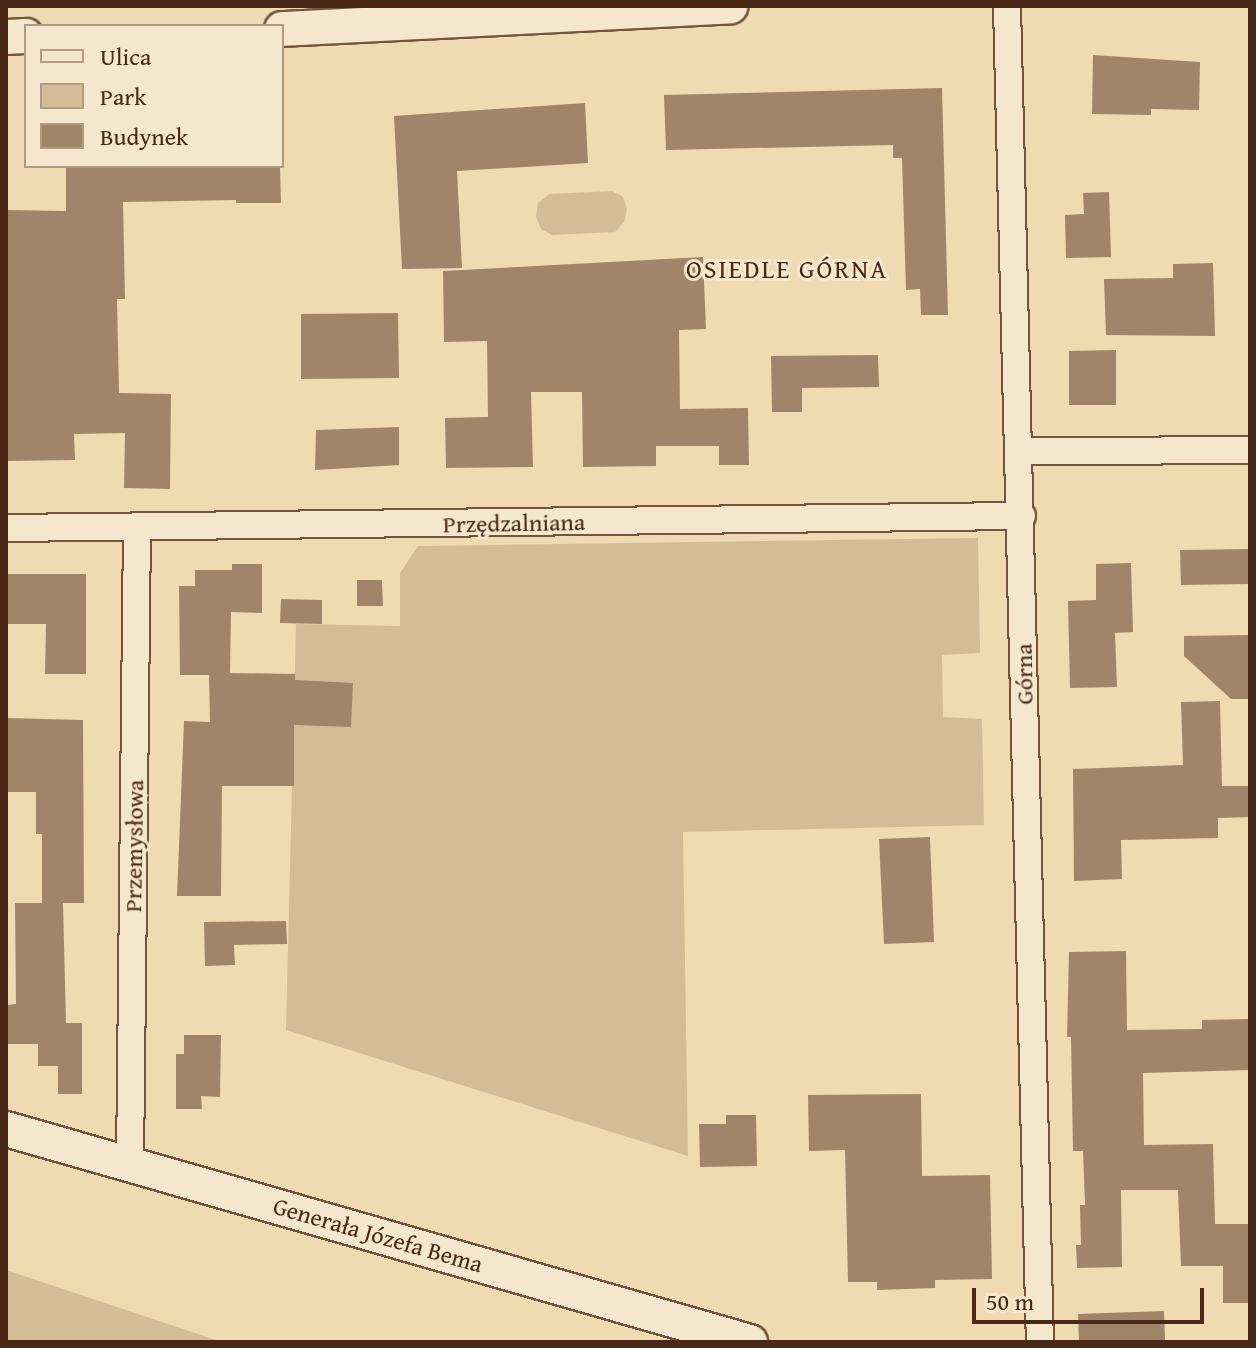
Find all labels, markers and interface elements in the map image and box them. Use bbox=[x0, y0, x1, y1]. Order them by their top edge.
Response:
legend bbox=[24, 24, 284, 168]
text: Ulica bbox=[100, 39, 151, 74]
text: Park bbox=[100, 79, 146, 114]
text: Budynek bbox=[100, 119, 188, 154]
district label: OSIEDLE GÓRNA bbox=[686, 253, 888, 285]
street label: Przędzalniana bbox=[443, 507, 585, 539]
street label: Górna bbox=[1009, 643, 1039, 705]
street label: Przemysłowa bbox=[118, 779, 150, 913]
street label: Generała Józefa Bema bbox=[270, 1191, 486, 1279]
scale bar bbox=[976, 1272, 1208, 1322]
text: 50 m bbox=[986, 1284, 1034, 1319]

